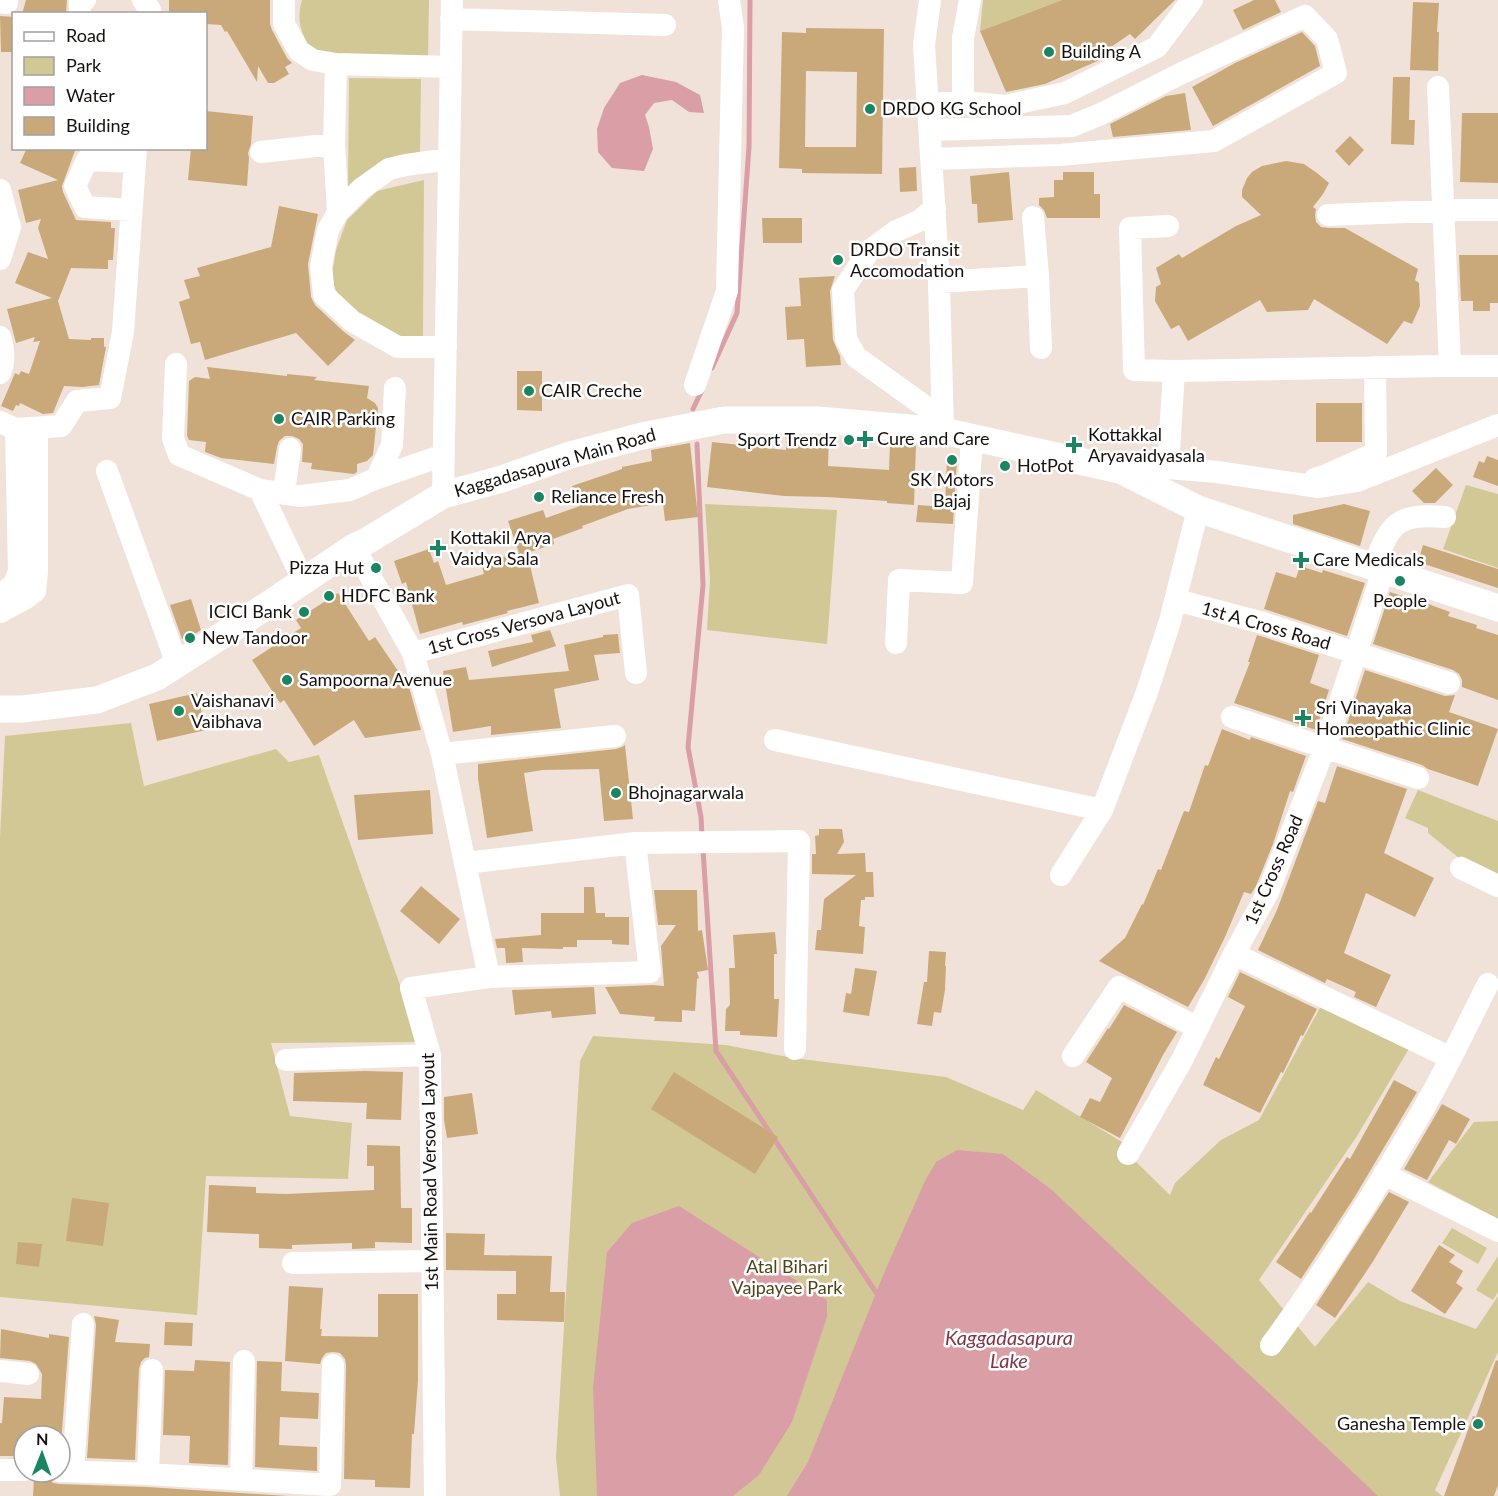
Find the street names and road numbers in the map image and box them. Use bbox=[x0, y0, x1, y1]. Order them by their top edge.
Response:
street label: Kaggadasapura Main Road bbox=[451, 423, 658, 501]
street label: 1st Cross Versova Layout bbox=[425, 586, 623, 658]
street label: 1st A Cross Road bbox=[1199, 596, 1333, 654]
street label: 1st Cross Road bbox=[1239, 811, 1307, 928]
street label: 1st Main Road Versova Layout bbox=[416, 1052, 442, 1291]

